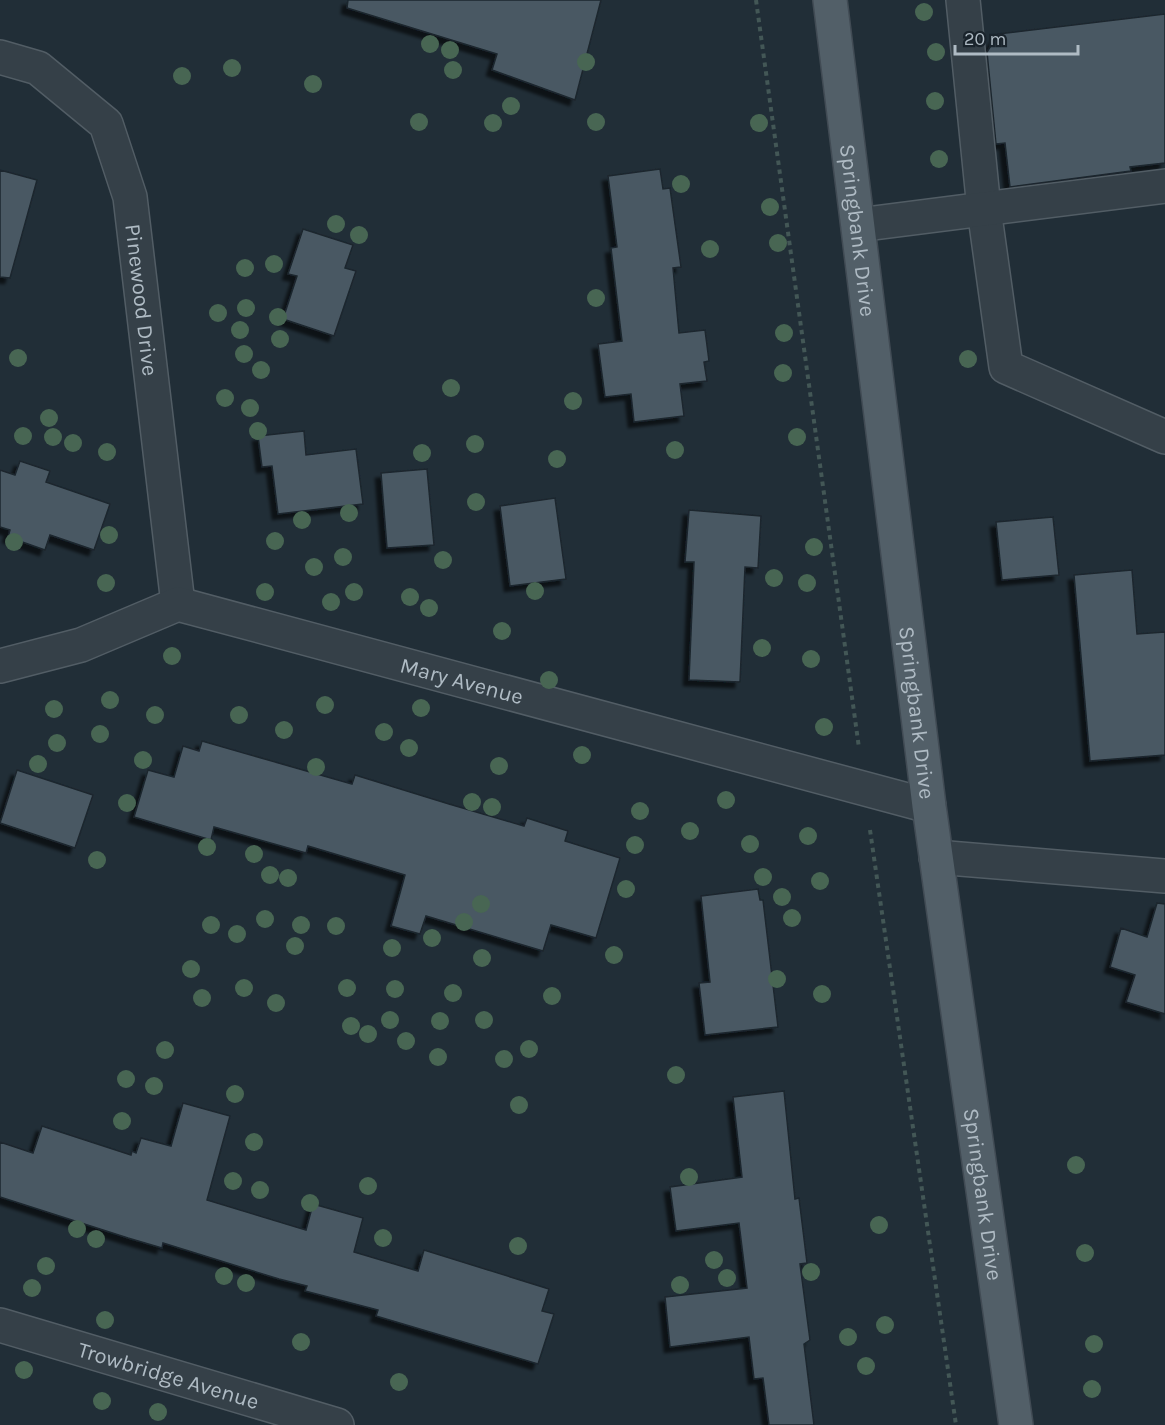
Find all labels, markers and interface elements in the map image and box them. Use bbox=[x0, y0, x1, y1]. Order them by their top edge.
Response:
scale bar bbox=[955, 18, 1078, 56]
text: 20 m bbox=[964, 28, 1006, 50]
street label: Springbank Drive bbox=[834, 143, 881, 318]
street label: Pinewood Drive bbox=[119, 222, 163, 377]
street label: Springbank Drive bbox=[893, 625, 940, 801]
street label: Mary Avenue bbox=[397, 652, 526, 710]
street label: Springbank Drive bbox=[958, 1106, 1008, 1282]
street label: Trowbridge Avenue bbox=[75, 1337, 262, 1415]

